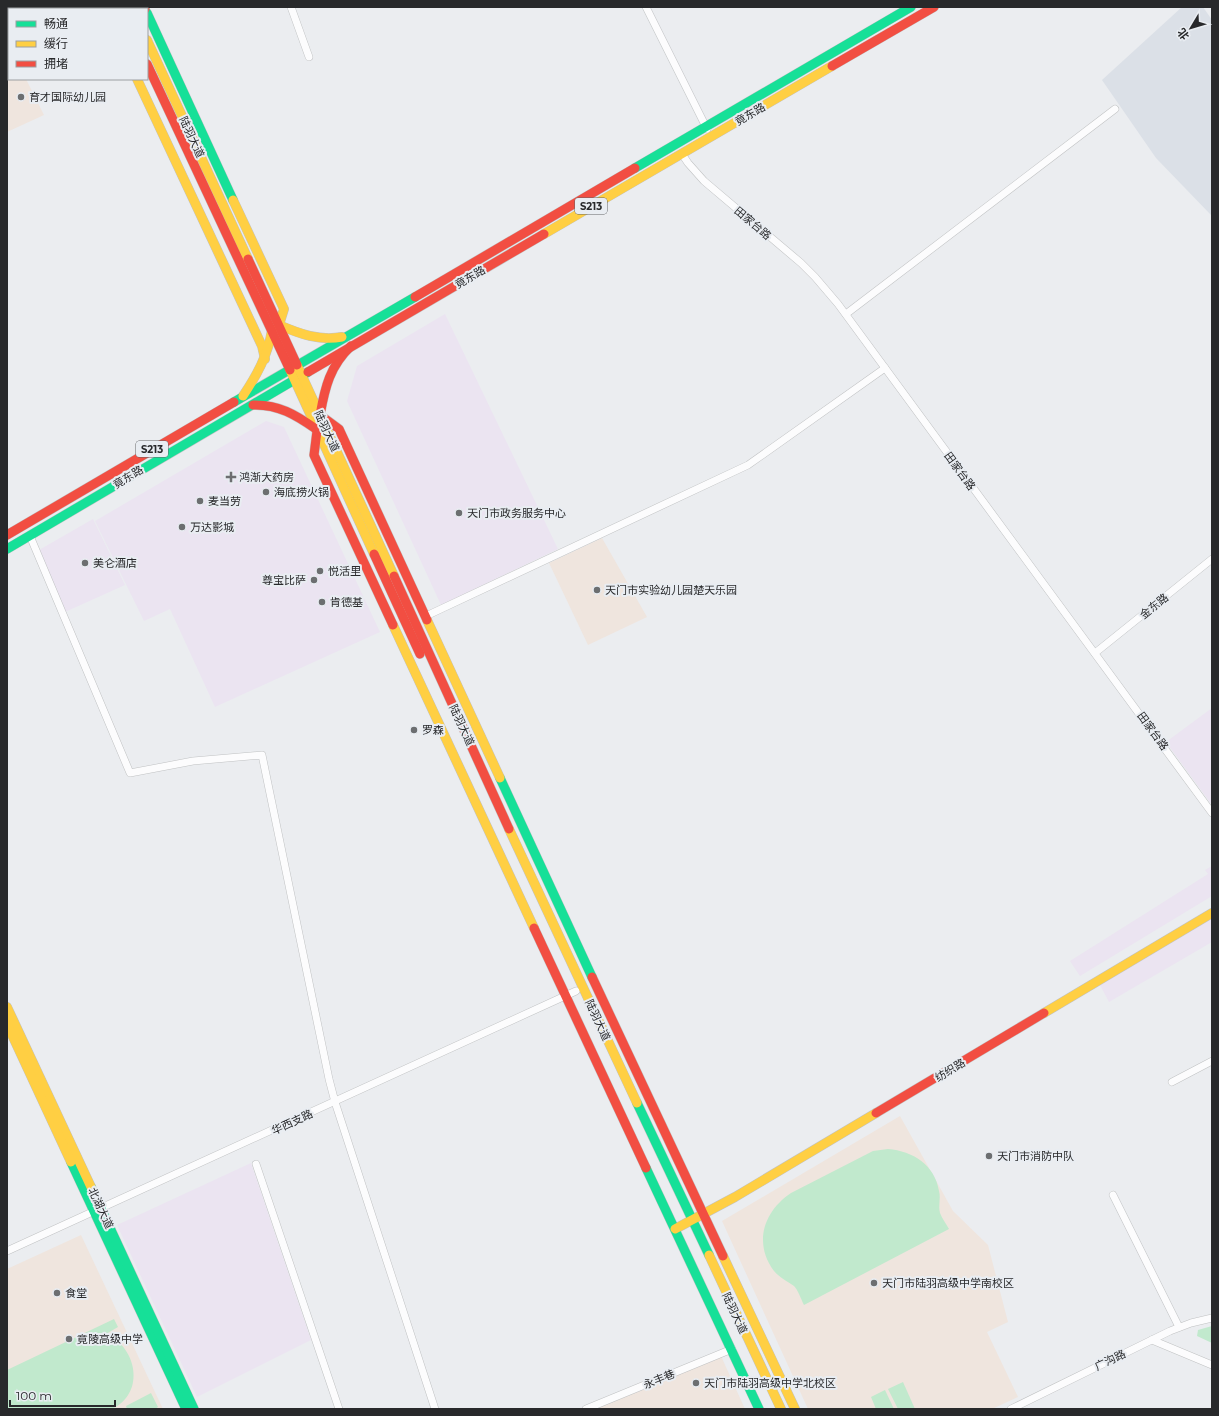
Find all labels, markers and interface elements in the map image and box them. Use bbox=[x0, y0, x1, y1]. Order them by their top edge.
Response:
legend bbox=[8, 8, 148, 80]
north arrow bbox=[1171, 8, 1211, 48]
text: 畅通 bbox=[44, 16, 68, 31]
text: 北 bbox=[1174, 26, 1192, 43]
text: 缓行 bbox=[44, 36, 68, 51]
text: 拥堵 bbox=[44, 56, 68, 71]
place label: 育才国际幼儿园 bbox=[29, 90, 106, 104]
marker: 育才国际幼儿园 bbox=[16, 92, 26, 102]
street label: 竟东路 bbox=[732, 100, 768, 128]
street label: 陆羽大道 bbox=[176, 114, 208, 160]
road number: S213 bbox=[575, 198, 607, 214]
street label: 田家台路 bbox=[732, 203, 774, 243]
street label: 竟东路 bbox=[452, 263, 488, 291]
street label: 陆羽大道 bbox=[311, 408, 343, 454]
road number: S213 bbox=[136, 441, 168, 457]
street label: 田家台路 bbox=[941, 449, 979, 493]
street label: 竟东路 bbox=[110, 463, 146, 491]
place label: 鸿渐大药房 bbox=[239, 470, 294, 484]
marker: 鸿渐大药房 bbox=[226, 472, 236, 482]
place label: 海底捞火锅 bbox=[274, 485, 329, 499]
marker: 海底捞火锅 bbox=[261, 487, 271, 497]
place label: 麦当劳 bbox=[208, 494, 241, 508]
marker: 麦当劳 bbox=[195, 496, 205, 506]
place label: 天门市政务服务中心 bbox=[467, 506, 566, 520]
marker: 天门市政务服务中心 bbox=[454, 508, 464, 518]
place label: 万达影城 bbox=[190, 520, 234, 534]
marker: 万达影城 bbox=[177, 522, 187, 532]
place label: 美仑酒店 bbox=[93, 556, 137, 570]
marker: 美仑酒店 bbox=[80, 558, 90, 568]
place label: 悦活里 bbox=[328, 564, 361, 578]
marker: 悦活里 bbox=[315, 566, 325, 576]
place label: 尊宝比萨 bbox=[262, 573, 306, 587]
marker: 尊宝比萨 bbox=[309, 575, 319, 585]
place label: 天门市实验幼儿园楚天乐园 bbox=[605, 583, 737, 597]
marker: 天门市实验幼儿园楚天乐园 bbox=[592, 585, 602, 595]
street label: 金东路 bbox=[1137, 590, 1171, 622]
place label: 肯德基 bbox=[330, 595, 363, 609]
marker: 肯德基 bbox=[317, 597, 327, 607]
street label: 陆羽大道 bbox=[446, 702, 478, 748]
street label: 田家台路 bbox=[1134, 709, 1172, 753]
place label: 罗森 bbox=[422, 723, 444, 737]
marker: 罗森 bbox=[409, 725, 419, 735]
street label: 陆羽大道 bbox=[582, 997, 614, 1043]
street label: 纺织路 bbox=[932, 1056, 968, 1084]
street label: 华西支路 bbox=[269, 1106, 315, 1138]
place label: 天门市消防中队 bbox=[997, 1149, 1074, 1163]
marker: 天门市消防中队 bbox=[984, 1151, 994, 1161]
street label: 北湖大道 bbox=[85, 1185, 117, 1231]
place label: 天门市陆羽高级中学南校区 bbox=[882, 1276, 1014, 1290]
marker: 天门市陆羽高级中学南校区 bbox=[869, 1278, 879, 1288]
place label: 食堂 bbox=[65, 1286, 87, 1300]
marker: 食堂 bbox=[52, 1288, 62, 1298]
street label: 陆羽大道 bbox=[719, 1290, 751, 1336]
place label: 竟陵高级中学 bbox=[77, 1332, 143, 1346]
marker: 竟陵高级中学 bbox=[64, 1334, 74, 1344]
street label: 广沟路 bbox=[1092, 1346, 1128, 1374]
street label: 永丰巷 bbox=[641, 1366, 677, 1392]
place label: 天门市陆羽高级中学北校区 bbox=[704, 1376, 836, 1390]
marker: 天门市陆羽高级中学北校区 bbox=[691, 1378, 701, 1388]
scale bar bbox=[10, 1382, 115, 1408]
text: 100 m bbox=[16, 1388, 52, 1403]

